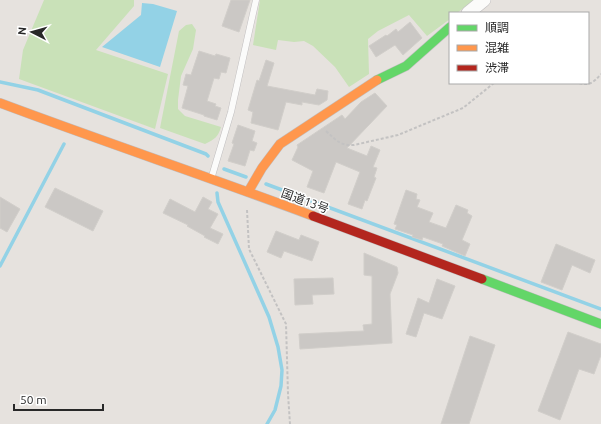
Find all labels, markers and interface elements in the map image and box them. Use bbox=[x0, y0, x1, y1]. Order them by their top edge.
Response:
north arrow bbox=[12, 12, 52, 52]
legend bbox=[449, 12, 589, 84]
text: 順調 bbox=[485, 21, 509, 34]
text: N bbox=[16, 26, 28, 36]
text: 混雑 bbox=[485, 41, 509, 54]
text: 渋滞 bbox=[485, 61, 509, 74]
street label: 国道13号 bbox=[280, 186, 331, 215]
scale bar bbox=[14, 386, 103, 412]
text: 50 m bbox=[20, 393, 47, 406]

